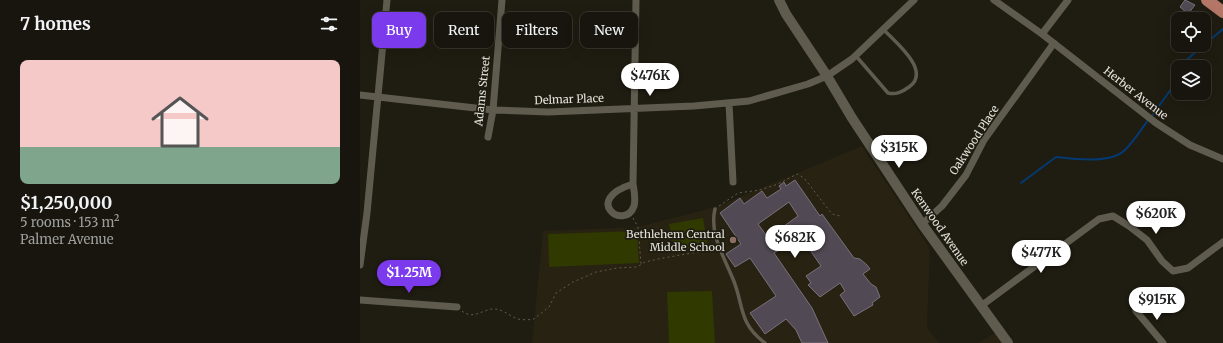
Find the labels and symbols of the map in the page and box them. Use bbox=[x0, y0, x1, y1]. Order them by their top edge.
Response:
street label: Adams Street bbox=[471, 54, 493, 128]
pin: $476K bbox=[622, 63, 678, 97]
street label: Herber Avenue bbox=[1101, 63, 1171, 123]
street label: Delmar Place bbox=[534, 91, 604, 107]
street label: Oakwood Place bbox=[946, 102, 1002, 177]
pin: $315K bbox=[871, 135, 927, 169]
street label: Kenwood Avenue bbox=[908, 186, 972, 268]
pin: $620K bbox=[1128, 201, 1184, 235]
pin: $682K bbox=[767, 225, 823, 259]
place label: Bethlehem Central Middle School bbox=[626, 227, 726, 254]
marker: Bethlehem Central Middle School bbox=[728, 235, 738, 245]
pin: $477K bbox=[1013, 240, 1069, 274]
pin: $1.25M bbox=[376, 260, 442, 294]
pin: $915K bbox=[1129, 287, 1185, 321]

